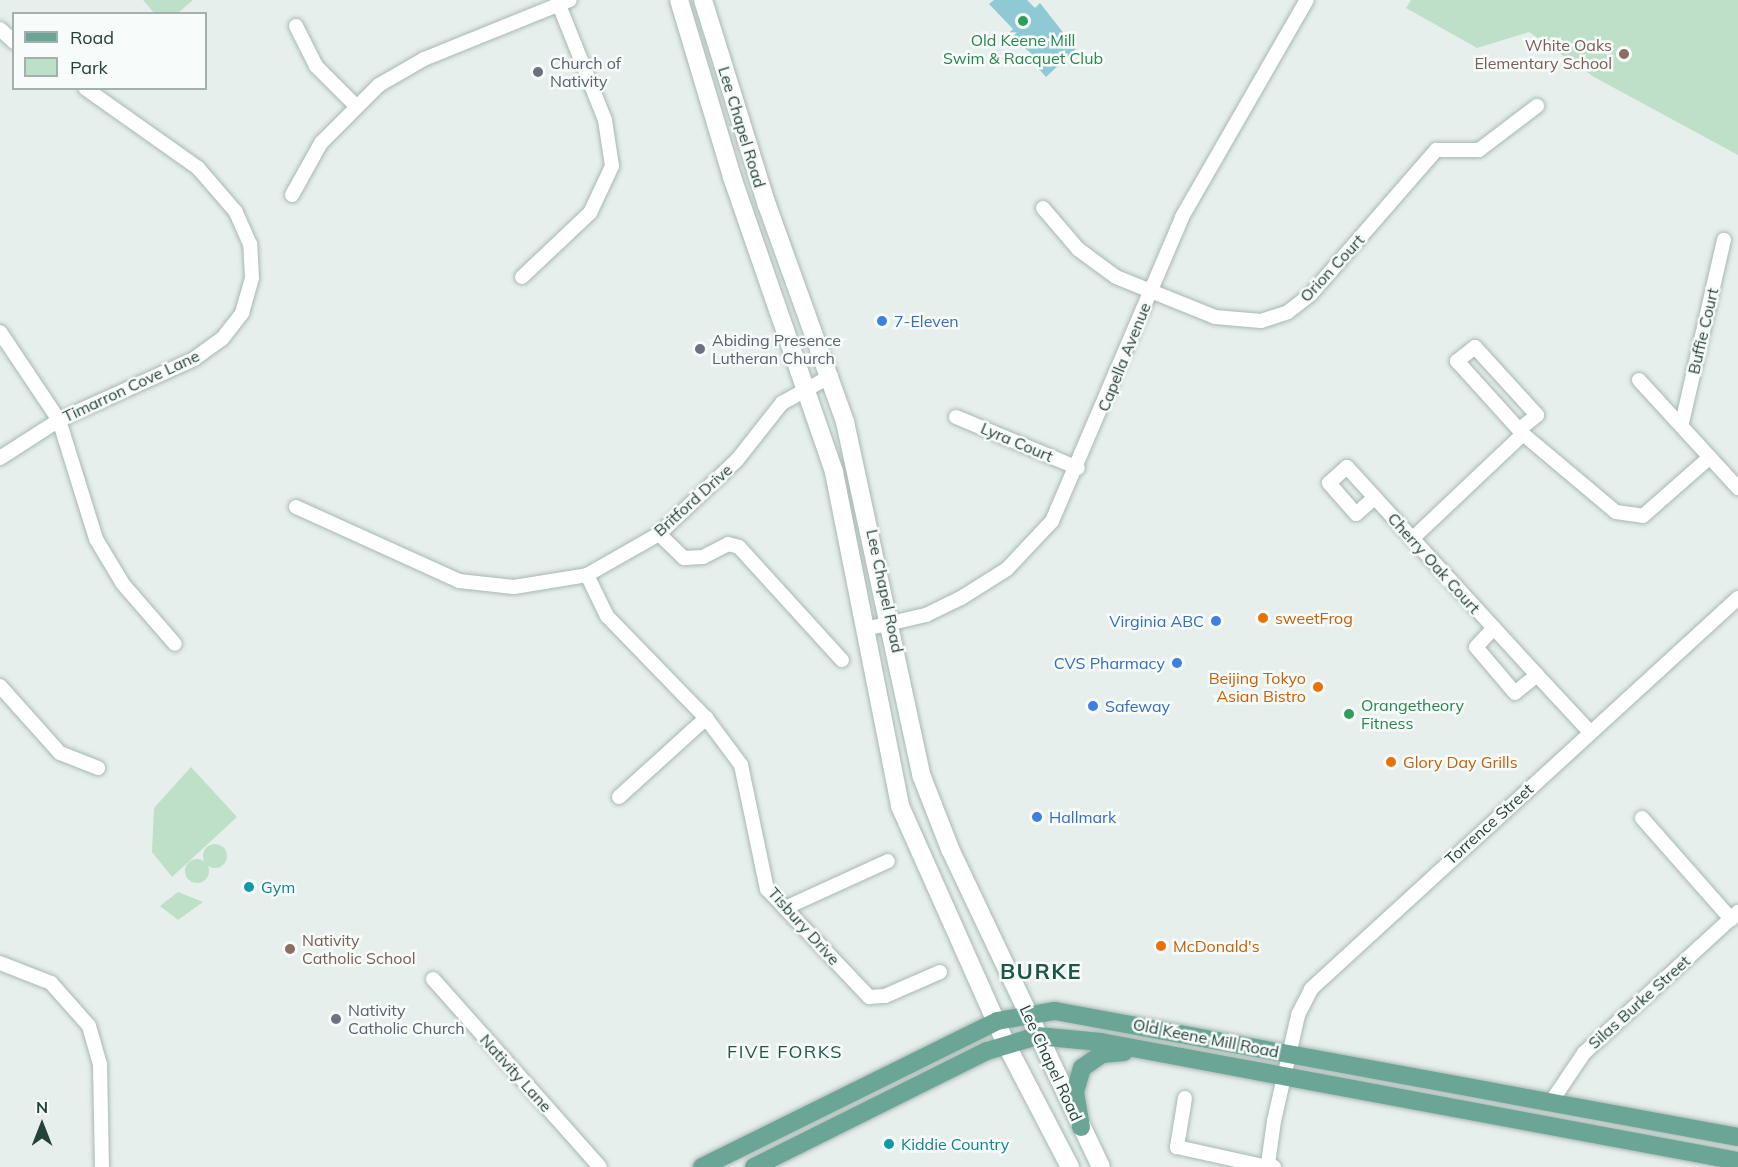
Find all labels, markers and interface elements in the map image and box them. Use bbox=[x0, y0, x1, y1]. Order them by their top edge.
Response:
legend bbox=[12, 12, 207, 90]
marker: Old Keene Mill Swim & Racquet Club bbox=[1016, 14, 1030, 28]
text: Road bbox=[70, 26, 114, 49]
place label: Old Keene Mill Swim & Racquet Club bbox=[943, 30, 1103, 68]
place label: White Oaks Elementary School bbox=[1474, 35, 1612, 73]
marker: White Oaks Elementary School bbox=[1617, 47, 1631, 61]
place label: Church of Nativity bbox=[550, 53, 621, 91]
text: Park bbox=[70, 56, 108, 79]
street label: Lee Chapel Road bbox=[714, 64, 770, 190]
marker: Church of Nativity bbox=[531, 65, 545, 79]
street label: Orion Court bbox=[1296, 230, 1368, 306]
street label: Buffie Court bbox=[1684, 286, 1722, 376]
street label: Capella Avenue bbox=[1093, 300, 1155, 414]
place label: 7-Eleven bbox=[894, 311, 959, 331]
marker: 7-Eleven bbox=[875, 314, 889, 328]
place label: Abiding Presence Lutheran Church bbox=[712, 330, 841, 368]
marker: Abiding Presence Lutheran Church bbox=[693, 342, 707, 356]
street label: Timarron Cove Lane bbox=[60, 346, 202, 426]
street label: Lyra Court bbox=[978, 418, 1056, 466]
street label: Britford Drive bbox=[650, 460, 736, 540]
street label: Cherry Oak Court bbox=[1384, 509, 1484, 617]
street label: Lee Chapel Road bbox=[863, 528, 907, 654]
place label: sweetFrog bbox=[1275, 608, 1353, 628]
place label: Virginia ABC bbox=[1109, 611, 1204, 631]
marker: sweetFrog bbox=[1256, 611, 1270, 625]
marker: Virginia ABC bbox=[1209, 614, 1223, 628]
place label: CVS Pharmacy bbox=[1054, 653, 1165, 673]
marker: CVS Pharmacy bbox=[1170, 656, 1184, 670]
place label: Beijing Tokyo Asian Bistro bbox=[1209, 668, 1306, 706]
marker: Beijing Tokyo Asian Bistro bbox=[1311, 680, 1325, 694]
place label: Orangetheory Fitness bbox=[1361, 695, 1464, 733]
place label: Safeway bbox=[1105, 696, 1170, 716]
marker: Safeway bbox=[1086, 699, 1100, 713]
marker: Orangetheory Fitness bbox=[1342, 707, 1356, 721]
place label: Glory Day Grills bbox=[1403, 752, 1518, 772]
marker: Glory Day Grills bbox=[1384, 755, 1398, 769]
street label: Torrence Street bbox=[1441, 779, 1537, 869]
place label: Hallmark bbox=[1049, 807, 1116, 827]
marker: Hallmark bbox=[1030, 810, 1044, 824]
place label: Gym bbox=[261, 877, 295, 897]
marker: Gym bbox=[242, 880, 256, 894]
street label: Tisbury Drive bbox=[764, 883, 844, 969]
place label: Nativity Catholic School bbox=[302, 930, 415, 968]
place label: McDonald's bbox=[1173, 936, 1260, 956]
marker: McDonald's bbox=[1154, 939, 1168, 953]
marker: Nativity Catholic School bbox=[283, 942, 297, 956]
street label: Silas Burke Street bbox=[1584, 951, 1694, 1053]
district label: BURKE bbox=[1000, 959, 1082, 985]
place label: Nativity Catholic Church bbox=[348, 1000, 465, 1038]
street label: Lee Chapel Road bbox=[1016, 1002, 1086, 1124]
marker: Nativity Catholic Church bbox=[329, 1012, 343, 1026]
street label: Old Keene Mill Road bbox=[1131, 1014, 1281, 1062]
street label: Nativity Lane bbox=[476, 1030, 556, 1116]
district label: FIVE FORKS bbox=[727, 1041, 843, 1063]
north arrow bbox=[12, 1095, 72, 1155]
text: N bbox=[36, 1097, 48, 1117]
place label: Kiddie Country bbox=[901, 1134, 1009, 1154]
marker: Kiddie Country bbox=[882, 1137, 896, 1151]

